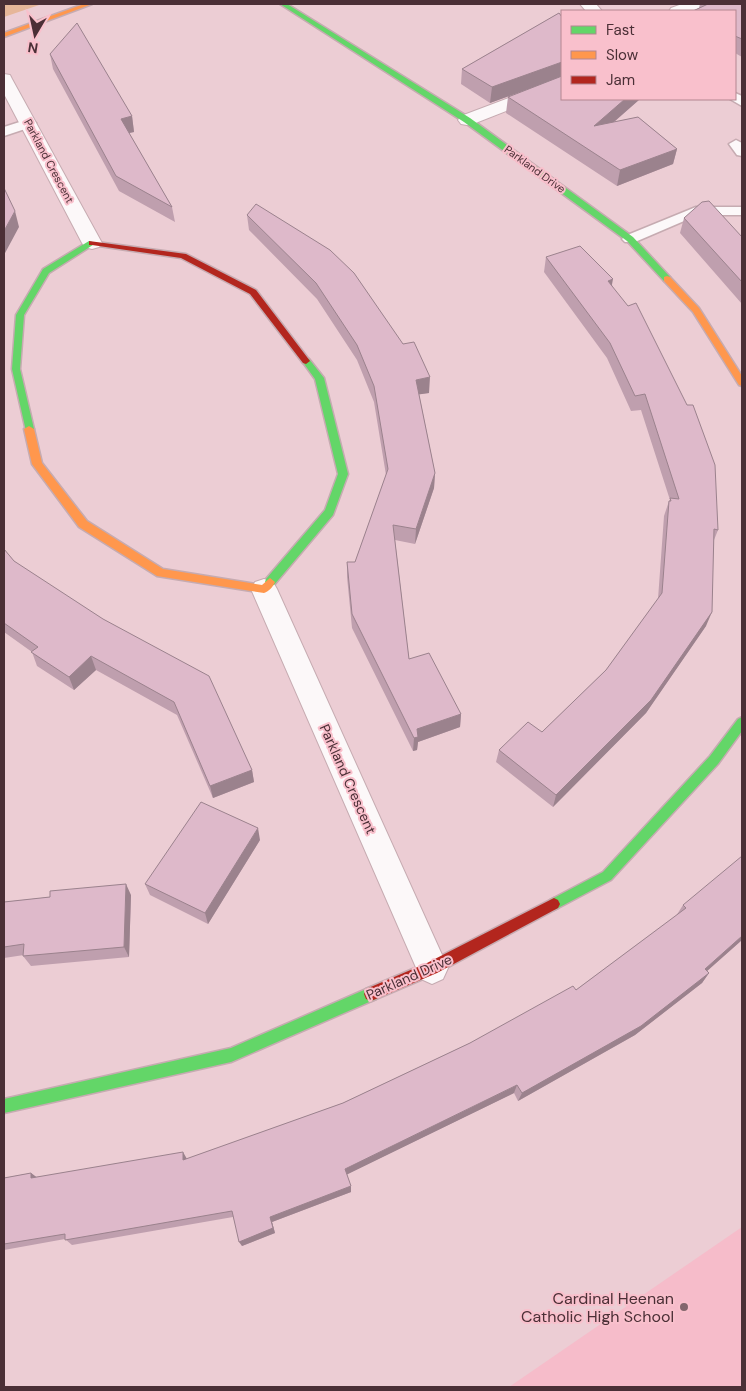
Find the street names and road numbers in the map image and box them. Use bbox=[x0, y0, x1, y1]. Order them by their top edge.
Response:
street label: Parkland Crescent bbox=[21, 117, 77, 205]
street label: Parkland Drive bbox=[502, 142, 568, 196]
street label: Parkland Crescent bbox=[316, 721, 380, 837]
street label: Parkland Drive bbox=[363, 950, 455, 1004]

